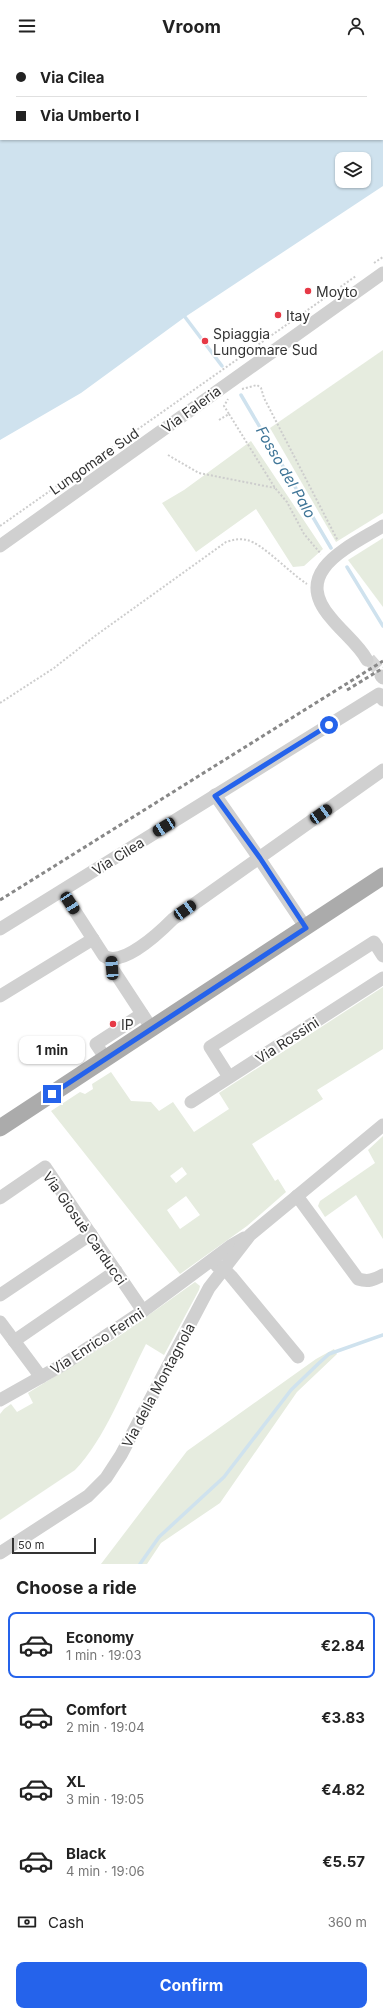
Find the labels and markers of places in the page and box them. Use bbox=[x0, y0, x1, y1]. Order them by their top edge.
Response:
place label: Moyto bbox=[316, 283, 358, 300]
marker: Moyto bbox=[303, 286, 313, 296]
place label: Itay bbox=[286, 307, 310, 324]
marker: Itay bbox=[273, 310, 283, 320]
place label: Spiaggia Lungomare Sud bbox=[213, 325, 318, 358]
marker: Spiaggia Lungomare Sud bbox=[200, 336, 210, 346]
place label: IP bbox=[121, 1016, 134, 1033]
marker: IP bbox=[108, 1019, 118, 1029]

